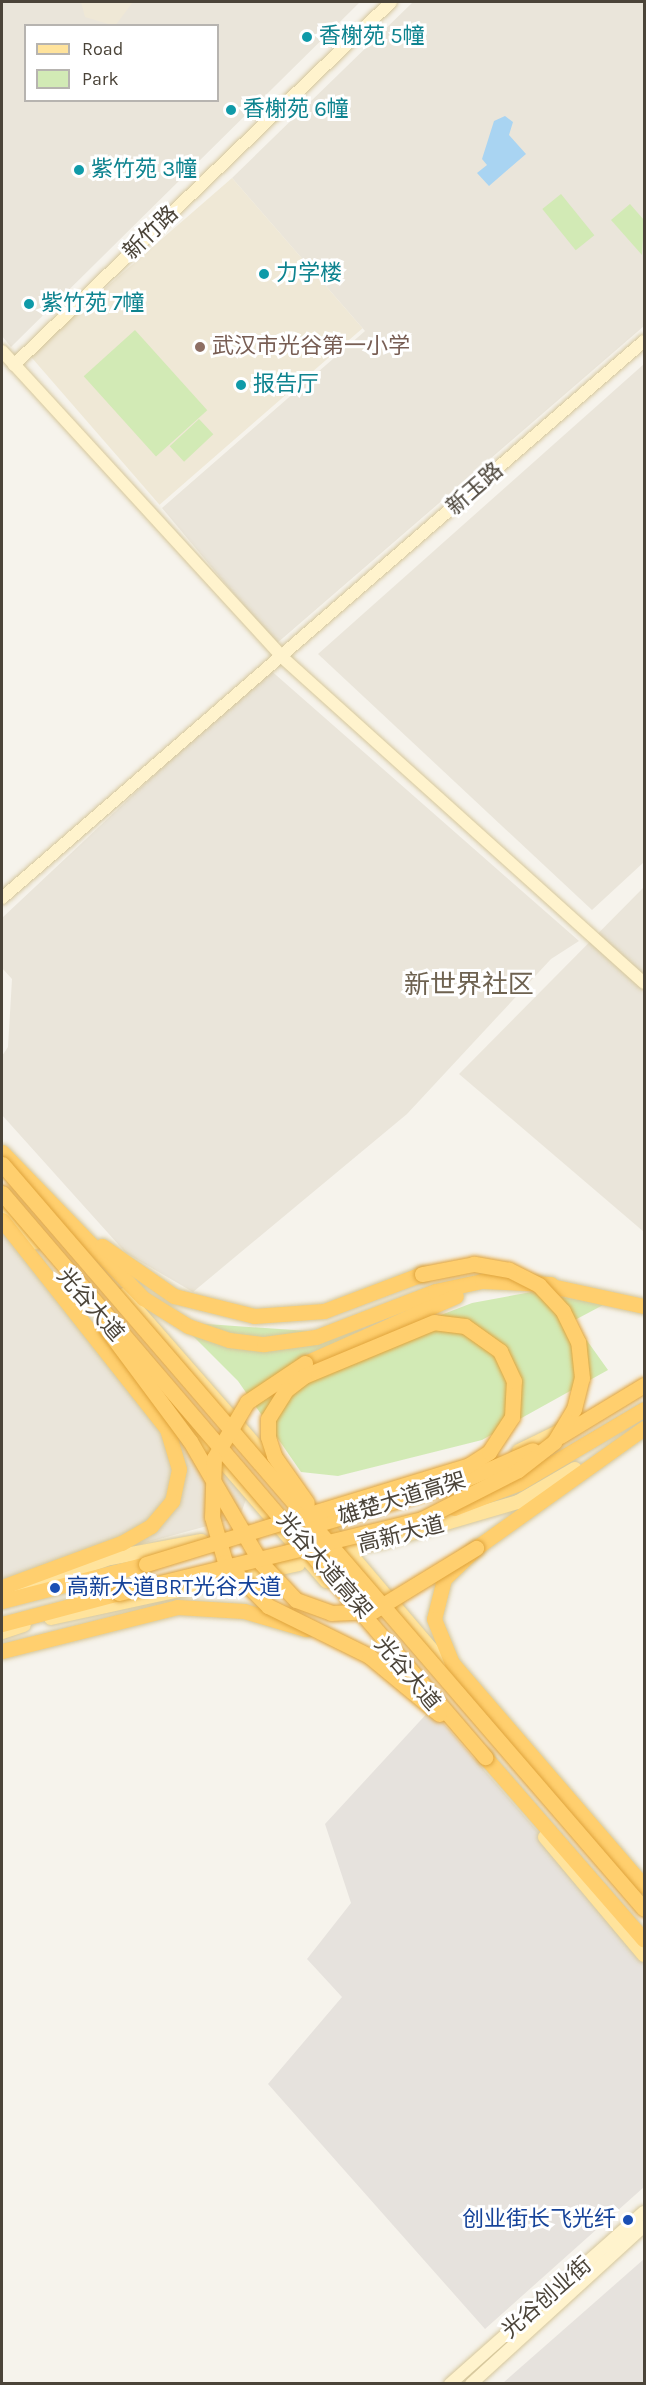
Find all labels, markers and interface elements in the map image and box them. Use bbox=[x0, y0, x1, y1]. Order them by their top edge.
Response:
legend bbox=[24, 24, 219, 102]
place label: 香榭苑 5幢 bbox=[319, 24, 425, 50]
marker: 香榭苑 5幢 bbox=[300, 30, 314, 44]
text: Road bbox=[82, 38, 123, 60]
text: Park bbox=[82, 68, 119, 90]
place label: 香榭苑 6幢 bbox=[243, 97, 349, 123]
marker: 香榭苑 6幢 bbox=[224, 103, 238, 117]
place label: 紫竹苑 3幢 bbox=[91, 157, 197, 183]
marker: 紫竹苑 3幢 bbox=[72, 163, 86, 177]
street label: 新竹路 bbox=[118, 201, 184, 265]
place label: 力学楼 bbox=[276, 261, 342, 287]
marker: 力学楼 bbox=[257, 267, 271, 281]
place label: 紫竹苑 7幢 bbox=[41, 291, 145, 317]
marker: 紫竹苑 7幢 bbox=[22, 297, 36, 311]
place label: 武汉市光谷第一小学 bbox=[212, 334, 410, 360]
marker: 武汉市光谷第一小学 bbox=[193, 340, 207, 354]
place label: 报告厅 bbox=[253, 372, 319, 398]
marker: 报告厅 bbox=[234, 378, 248, 392]
street label: 新玉路 bbox=[441, 457, 509, 521]
district label: 新世界社区 bbox=[404, 969, 534, 1001]
street label: 光谷大道 bbox=[51, 1263, 129, 1347]
street label: 雄楚大道高架 bbox=[335, 1467, 469, 1531]
street label: 光谷大道高架 bbox=[271, 1508, 377, 1624]
street label: 高新大道 bbox=[355, 1512, 447, 1558]
place label: 高新大道BRT光谷大道 bbox=[67, 1575, 281, 1601]
marker: 高新大道BRT光谷大道 bbox=[48, 1581, 62, 1595]
street label: 光谷大道 bbox=[369, 1632, 445, 1716]
place label: 创业街长飞光纤 bbox=[462, 2207, 616, 2233]
marker: 创业街长飞光纤 bbox=[621, 2213, 635, 2227]
street label: 光谷创业街 bbox=[497, 2252, 597, 2344]

